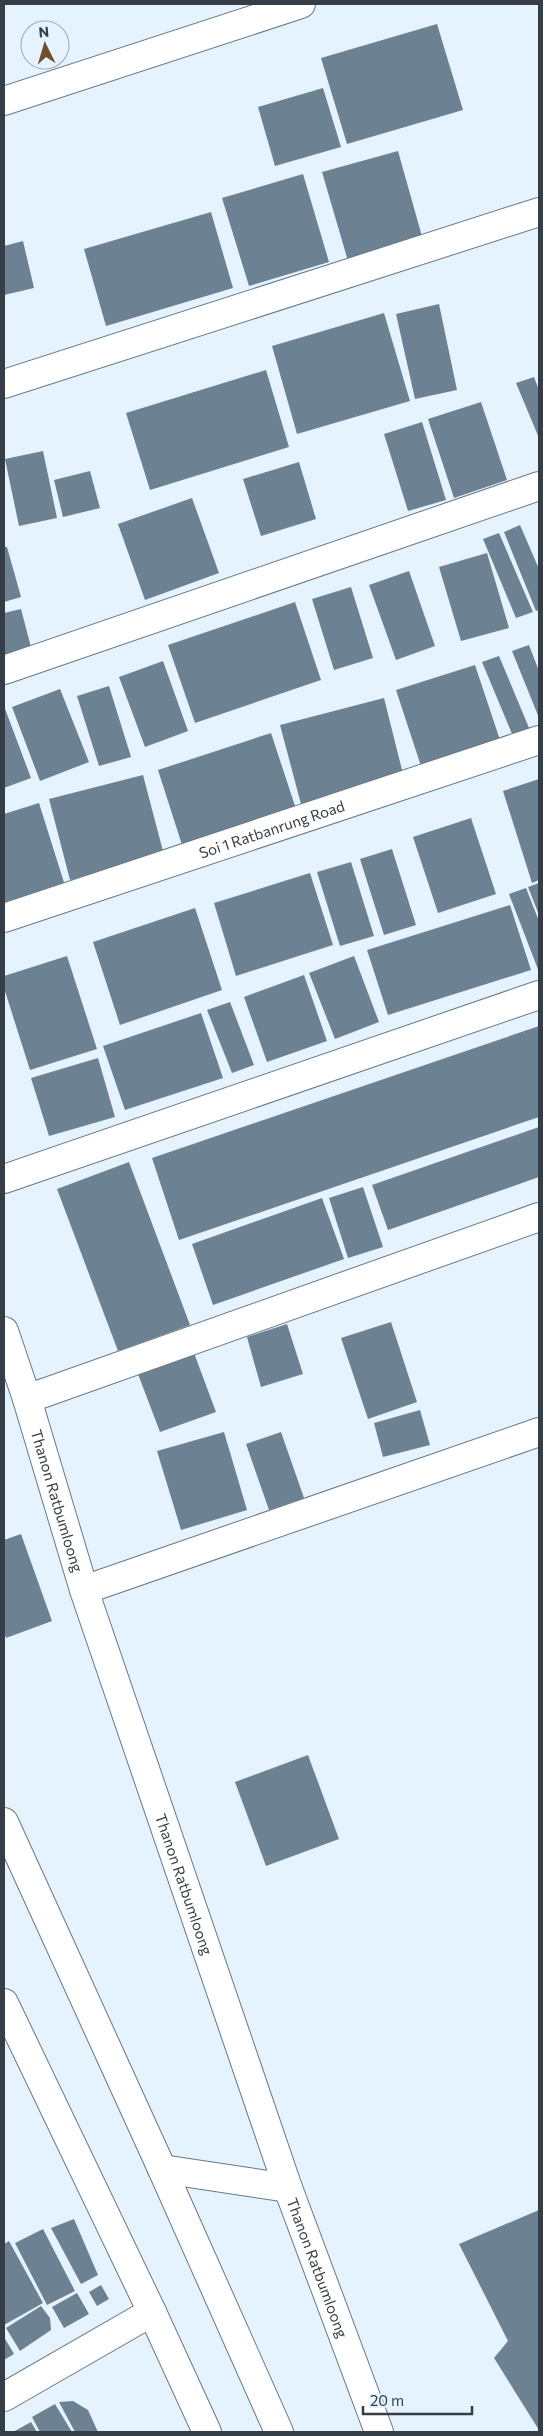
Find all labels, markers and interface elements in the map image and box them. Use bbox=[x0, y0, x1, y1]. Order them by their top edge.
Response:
north arrow bbox=[20, 20, 70, 70]
text: N bbox=[38, 23, 50, 40]
street label: Soi 1 Ratbanrung Road bbox=[196, 796, 347, 862]
street label: Thanon Ratbumloong bbox=[28, 1427, 87, 1574]
street label: Thanon Ratbumloong bbox=[152, 1811, 217, 1957]
street label: Thanon Ratbumloong bbox=[283, 2195, 352, 2340]
scale bar bbox=[363, 2384, 472, 2416]
text: 20 m bbox=[370, 2391, 404, 2409]

